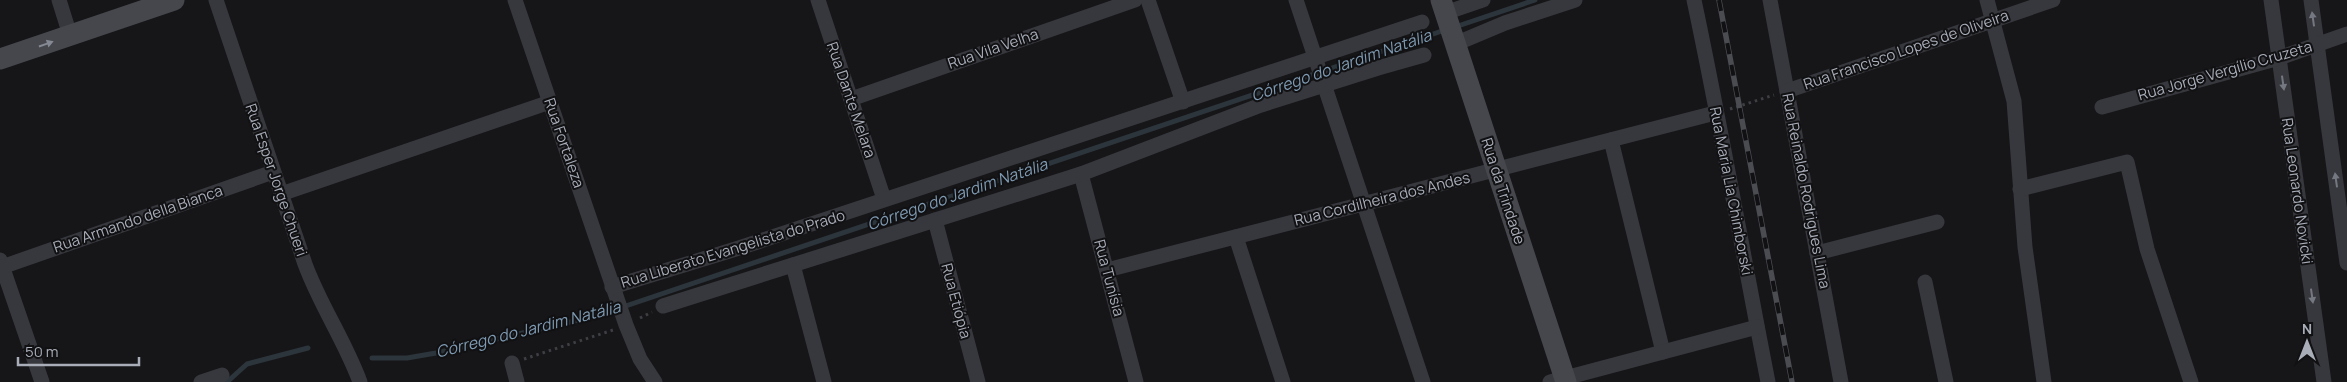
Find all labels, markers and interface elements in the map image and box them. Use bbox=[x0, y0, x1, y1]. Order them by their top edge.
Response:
street label: Rua Francisco Lopes de Oliveira bbox=[1801, 5, 2011, 95]
one-way arrow bbox=[2309, 10, 2317, 26]
street label: Rua Vila Velha bbox=[945, 23, 1041, 74]
water label: Córrego do Jardim Natália bbox=[1248, 23, 1435, 106]
street label: Rua Jorge Vergílio Cruzeta bbox=[2135, 36, 2314, 105]
one-way arrow bbox=[39, 39, 54, 47]
street label: Rua Dante Melara bbox=[822, 39, 881, 161]
one-way arrow bbox=[2279, 75, 2287, 91]
street label: Rua Reinaldo Rodrigues Lima bbox=[1777, 91, 1836, 290]
street label: Rua Fortaleza bbox=[539, 95, 590, 191]
street label: Rua Esper Jorge Chueri bbox=[240, 101, 312, 259]
street label: Rua Maria Lia Chimborski bbox=[1705, 105, 1758, 277]
street label: Rua Leonardo Novicki bbox=[2277, 116, 2318, 265]
street label: Rua da Trindade bbox=[1476, 135, 1531, 247]
water label: Córrego do Jardim Natália bbox=[864, 152, 1051, 235]
street label: Rua Cordilheira dos Andes bbox=[1292, 166, 1472, 231]
one-way arrow bbox=[2331, 171, 2339, 187]
street label: Rua Armando della Bianca bbox=[50, 180, 225, 257]
street label: Rua Liberato Evangelista do Prado bbox=[618, 204, 848, 293]
street label: Rua Tunísia bbox=[1089, 237, 1130, 319]
street label: Rua Etiópia bbox=[936, 261, 977, 341]
one-way arrow bbox=[2308, 288, 2316, 304]
water label: Córrego do Jardim Natália bbox=[433, 295, 624, 363]
north arrow bbox=[2282, 317, 2332, 367]
text: N bbox=[2302, 319, 2312, 338]
scale bar bbox=[18, 334, 139, 366]
text: 50 m bbox=[25, 341, 59, 362]

